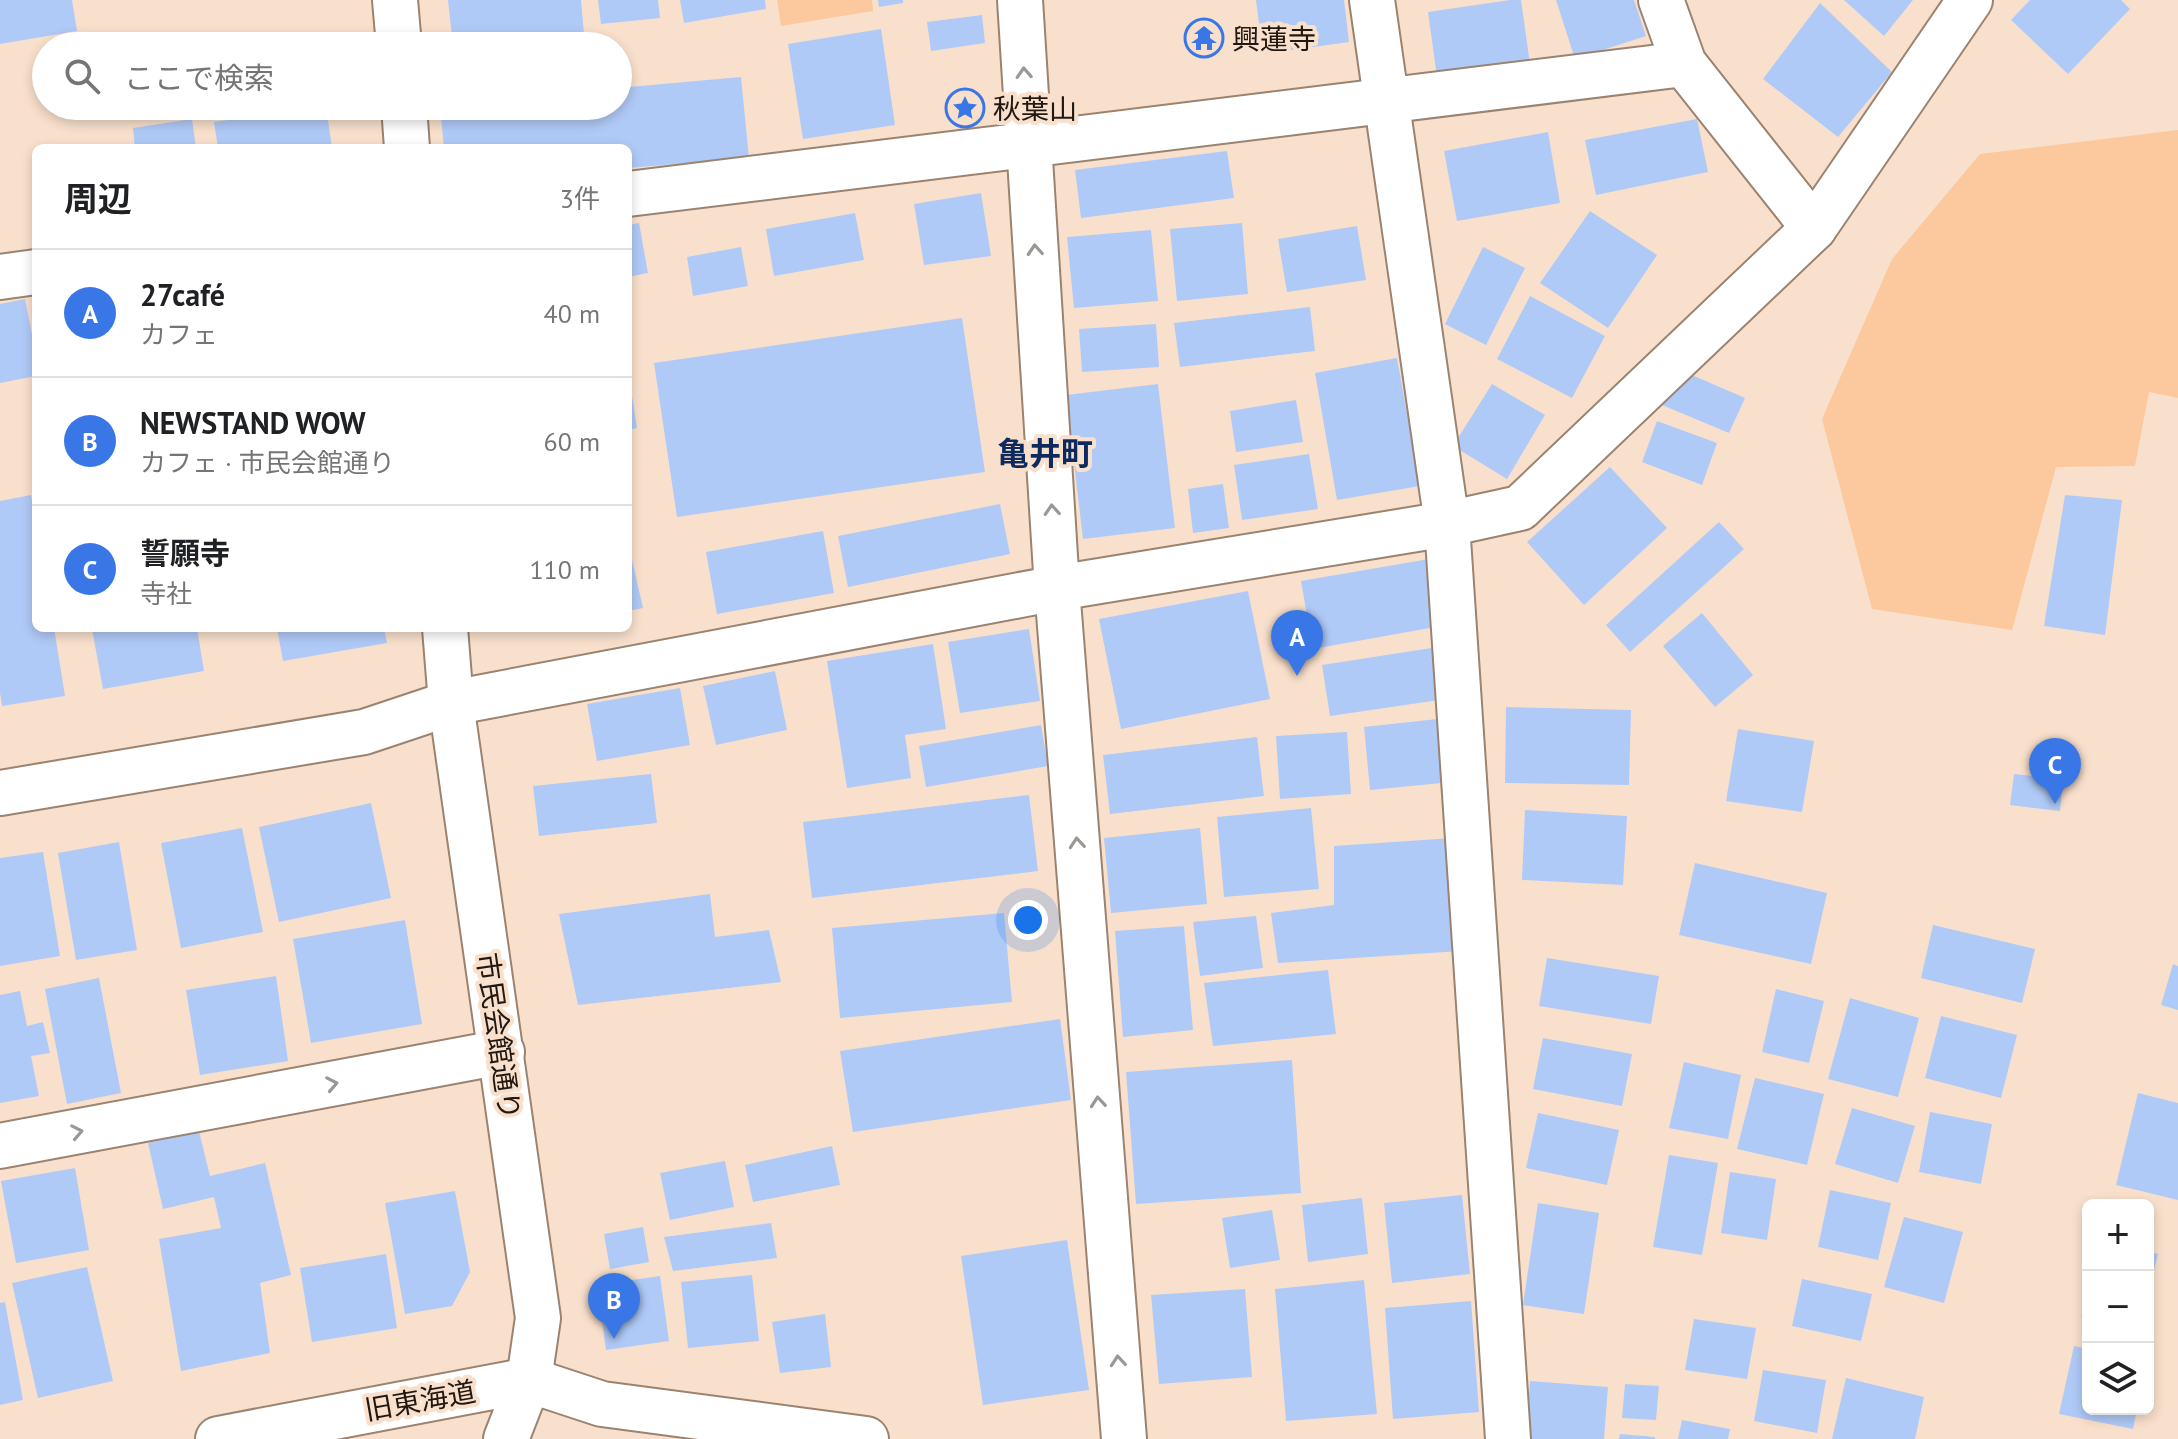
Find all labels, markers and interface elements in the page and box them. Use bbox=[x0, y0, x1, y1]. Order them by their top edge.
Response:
temple icon: 興蓮寺 bbox=[1183, 17, 1225, 59]
place label: 興蓮寺 bbox=[1232, 20, 1316, 57]
search box bbox=[32, 32, 632, 120]
icon: search bbox=[60, 54, 104, 98]
text: ここで検索 bbox=[124, 58, 274, 97]
one-way arrow bbox=[1016, 66, 1033, 79]
place icon: 秋葉山 bbox=[944, 87, 986, 129]
place label: 秋葉山 bbox=[993, 90, 1077, 127]
text: 周辺 bbox=[64, 176, 132, 220]
text: 3件 bbox=[560, 182, 600, 215]
one-way arrow bbox=[1027, 243, 1044, 256]
text: 27café bbox=[140, 275, 225, 314]
text: A bbox=[82, 297, 98, 330]
text: 40 m bbox=[544, 297, 600, 330]
text: カフェ bbox=[140, 318, 218, 351]
text: NEWSTAND WOW bbox=[140, 403, 366, 442]
text: B bbox=[82, 425, 98, 458]
text: 60 m bbox=[544, 425, 600, 458]
district label: 亀井町 bbox=[997, 432, 1093, 474]
text: カフェ · 市民会館通り bbox=[140, 446, 395, 479]
one-way arrow bbox=[1044, 503, 1061, 516]
text: 誓願寺 bbox=[140, 533, 230, 572]
text: C bbox=[83, 553, 97, 586]
text: 110 m bbox=[529, 553, 600, 586]
text: 寺社 bbox=[140, 577, 192, 610]
pin: A bbox=[1271, 610, 1323, 676]
pin: C bbox=[2029, 738, 2081, 804]
one-way arrow bbox=[1069, 836, 1086, 849]
your location bbox=[1008, 900, 1048, 940]
street label: 市民会館通り bbox=[469, 950, 529, 1122]
one-way arrow bbox=[325, 1076, 339, 1093]
one-way arrow bbox=[1089, 1095, 1106, 1108]
one-way arrow bbox=[70, 1124, 83, 1141]
map controls bbox=[2082, 1199, 2154, 1415]
button: + bbox=[2082, 1199, 2154, 1271]
button: − bbox=[2082, 1271, 2154, 1343]
pin: B bbox=[588, 1273, 640, 1339]
button: layers bbox=[2082, 1343, 2154, 1415]
one-way arrow bbox=[1110, 1354, 1127, 1367]
street label: 旧東海道 bbox=[362, 1372, 478, 1428]

